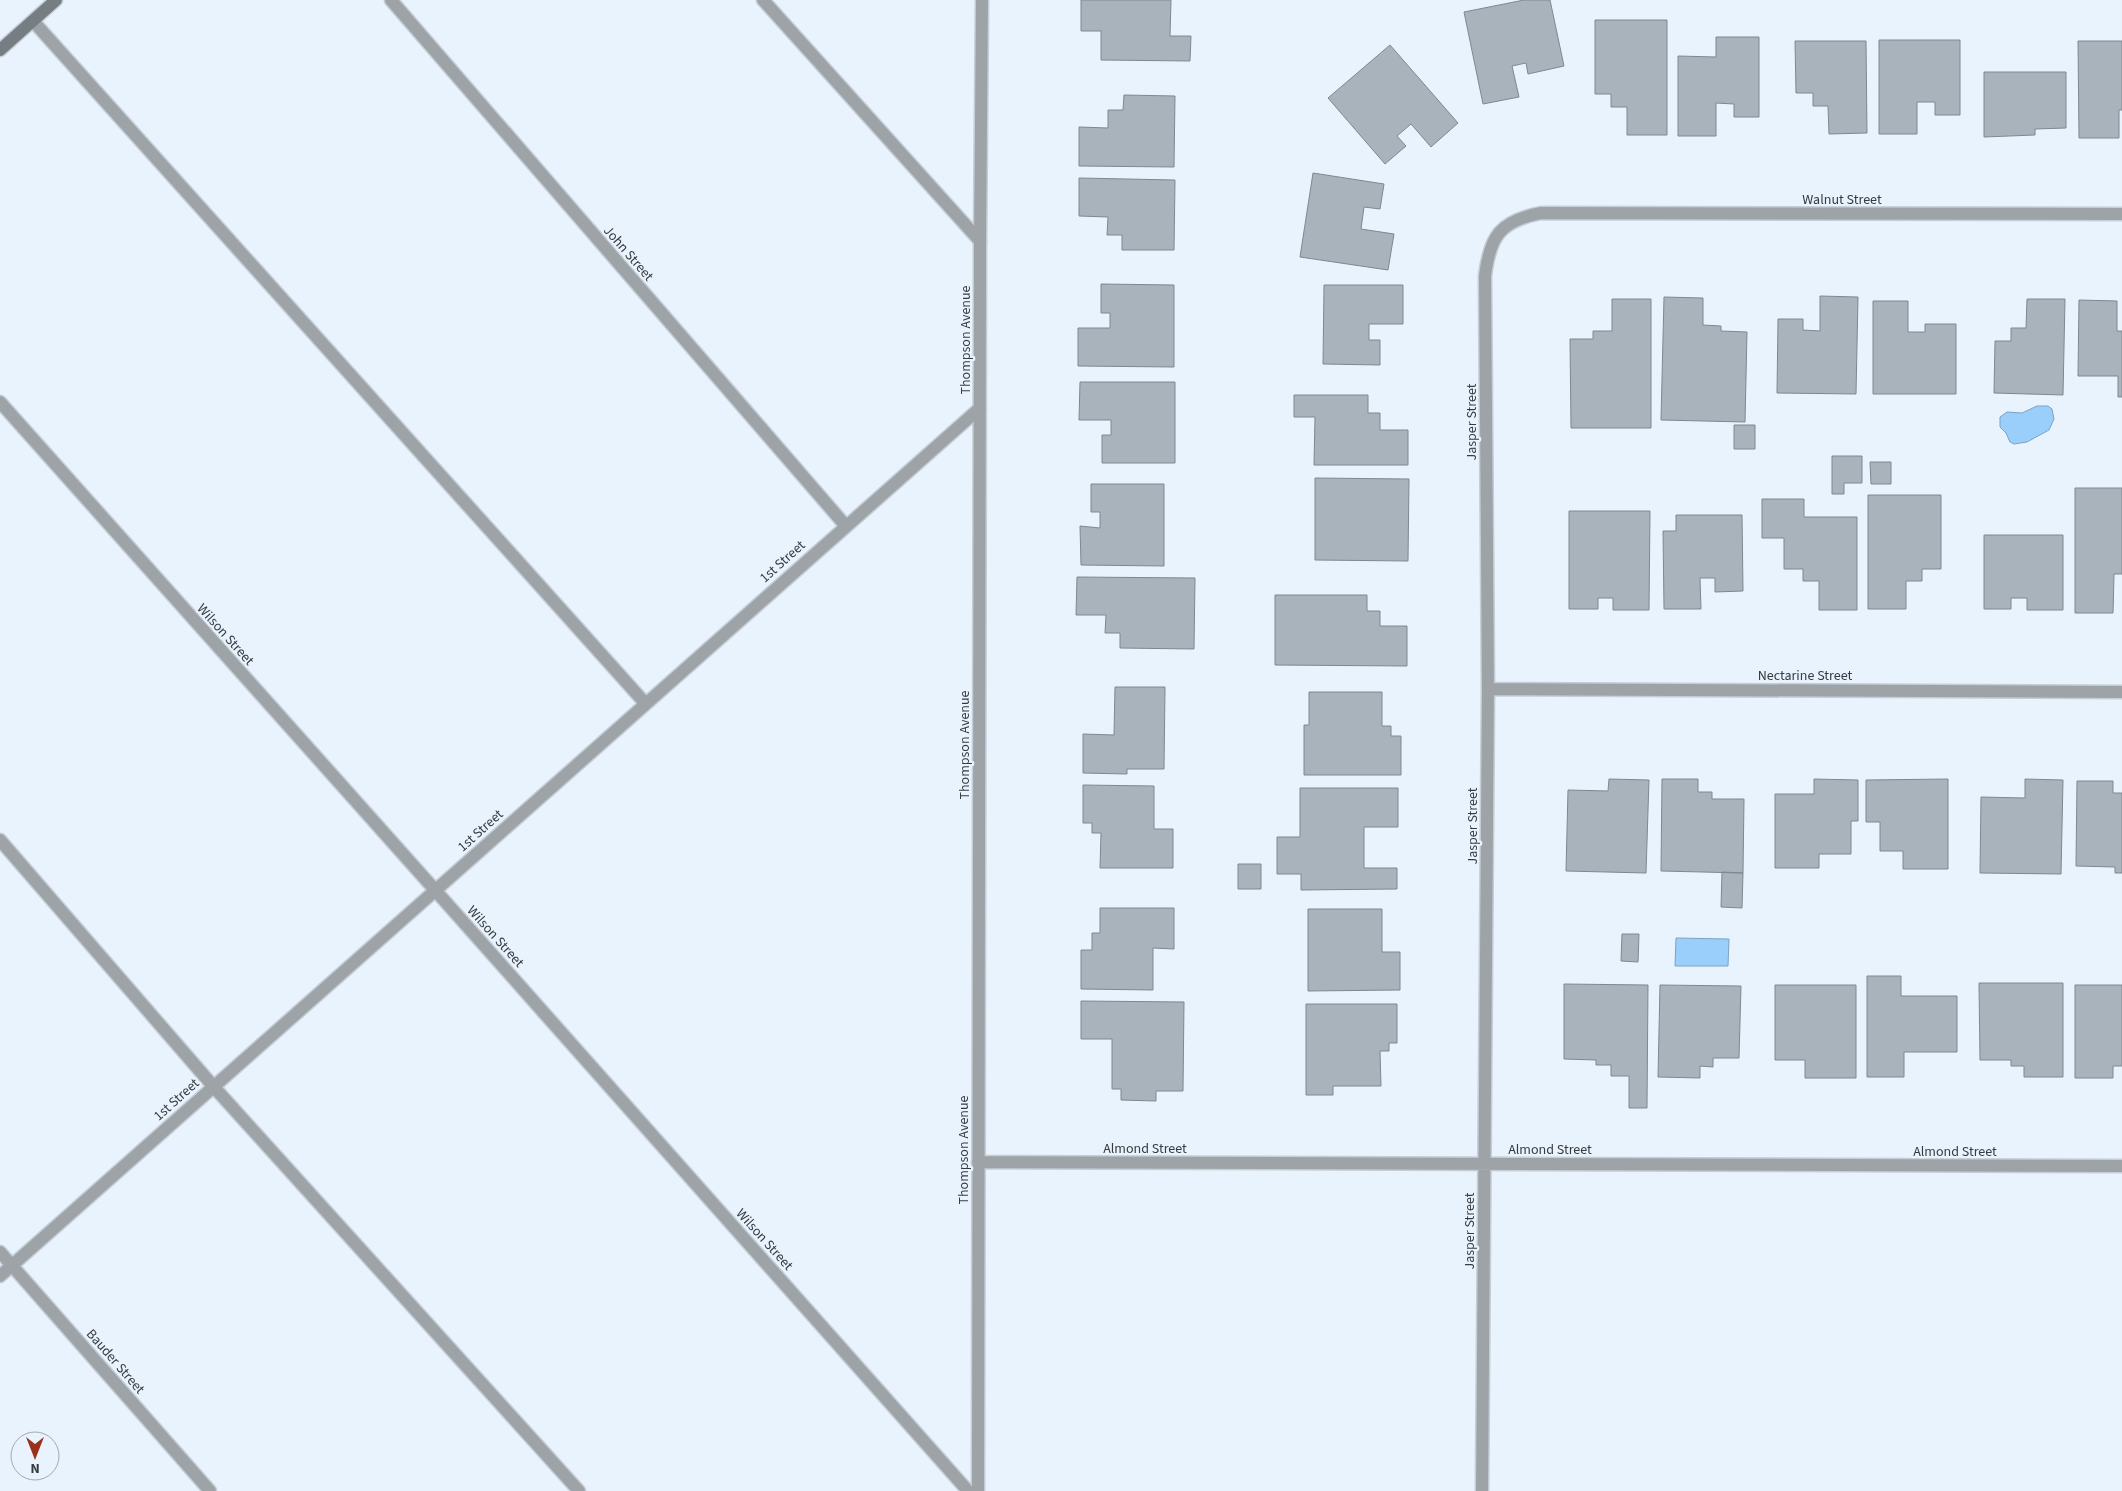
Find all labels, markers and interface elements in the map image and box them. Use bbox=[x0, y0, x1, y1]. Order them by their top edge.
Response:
street label: Walnut Street bbox=[1802, 190, 1882, 210]
street label: John Street bbox=[599, 222, 658, 286]
street label: Thompson Avenue bbox=[956, 285, 976, 395]
street label: Jasper Street bbox=[1462, 383, 1482, 461]
street label: 1st Street bbox=[755, 536, 810, 588]
street label: Wilson Street bbox=[192, 599, 259, 670]
street label: Nectarine Street bbox=[1758, 666, 1853, 686]
street label: Thompson Avenue bbox=[955, 690, 975, 800]
street label: Jasper Street bbox=[1463, 787, 1483, 865]
street label: 1st Street bbox=[453, 805, 508, 857]
street label: Wilson Street bbox=[462, 901, 529, 972]
street label: 1st Street bbox=[149, 1074, 204, 1126]
street label: Thompson Avenue bbox=[954, 1095, 974, 1205]
street label: Almond Street bbox=[1103, 1139, 1187, 1159]
street label: Almond Street bbox=[1508, 1140, 1592, 1160]
street label: Almond Street bbox=[1913, 1142, 1997, 1162]
street label: Jasper Street bbox=[1460, 1192, 1480, 1270]
street label: Wilson Street bbox=[731, 1204, 798, 1275]
street label: Bauder Street bbox=[81, 1325, 149, 1399]
north arrow bbox=[10, 1431, 60, 1481]
text: N bbox=[30, 1458, 40, 1478]

